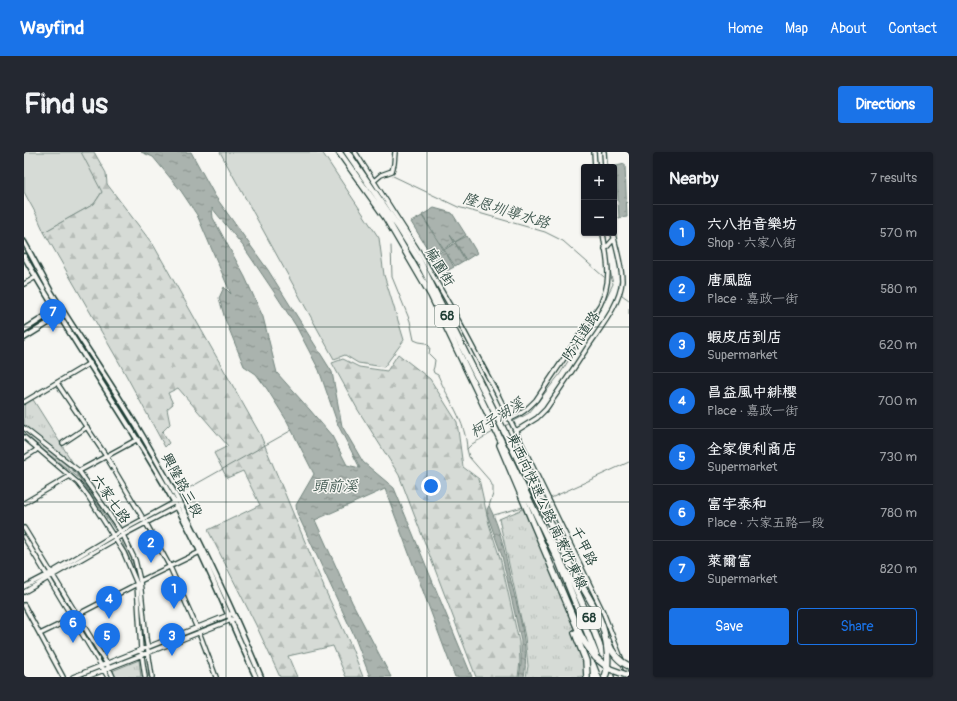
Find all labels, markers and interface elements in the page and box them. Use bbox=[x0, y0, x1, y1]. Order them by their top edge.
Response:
text: Wayfind bbox=[20, 16, 84, 40]
text: Home bbox=[728, 20, 763, 37]
text: Map bbox=[785, 20, 808, 37]
text: About bbox=[830, 20, 866, 37]
text: Contact bbox=[888, 20, 937, 37]
button: Directions bbox=[838, 86, 933, 123]
text: Find us bbox=[24, 87, 108, 122]
map controls bbox=[581, 164, 617, 236]
button: + bbox=[581, 164, 617, 200]
text: Nearby bbox=[669, 168, 718, 189]
text: 7 results bbox=[870, 170, 917, 186]
water label: 隆恩圳導水路 bbox=[460, 189, 553, 234]
button: − bbox=[581, 200, 617, 236]
text: 六八拍音樂坊 bbox=[707, 215, 797, 234]
text: 1 bbox=[679, 225, 685, 241]
text: 570 m bbox=[880, 225, 917, 241]
text: Shop · 六家八街 bbox=[707, 235, 796, 251]
street label: 麻園街 bbox=[422, 245, 458, 289]
text: 唐風臨 bbox=[707, 271, 752, 290]
text: 2 bbox=[678, 281, 686, 297]
text: 580 m bbox=[880, 281, 917, 297]
text: Place · 嘉政一街 bbox=[707, 291, 798, 307]
pin: 7 bbox=[40, 299, 66, 332]
road number: 68 bbox=[435, 305, 459, 327]
street label: 防汛道路 bbox=[559, 308, 603, 364]
text: 蝦皮店到店 bbox=[707, 328, 782, 347]
text: 3 bbox=[678, 337, 686, 353]
text: 620 m bbox=[879, 337, 917, 353]
text: Supermarket bbox=[707, 347, 778, 363]
text: 昌益風中緋櫻 bbox=[707, 383, 797, 402]
text: 4 bbox=[678, 393, 686, 409]
text: 700 m bbox=[878, 393, 917, 409]
water label: 柯子湖溪 bbox=[467, 394, 528, 442]
text: Place · 嘉政一街 bbox=[707, 403, 798, 419]
street label: 東西向快速公路 南寮竹東線 bbox=[503, 430, 591, 592]
text: 全家便利商店 bbox=[707, 440, 797, 459]
text: 5 bbox=[678, 449, 686, 465]
text: 730 m bbox=[880, 449, 917, 465]
street label: 興隆路三段 bbox=[158, 450, 206, 520]
text: Supermarket bbox=[707, 459, 778, 475]
street label: 六家七路 bbox=[88, 471, 134, 527]
your location bbox=[421, 476, 441, 496]
water label: 頭前溪 bbox=[312, 477, 358, 496]
text: 富宇泰和 bbox=[707, 495, 767, 514]
text: 6 bbox=[678, 505, 686, 521]
text: 780 m bbox=[880, 505, 917, 521]
text: Place · 六家五路一段 bbox=[707, 515, 824, 531]
street label: 千甲路 bbox=[567, 523, 601, 569]
pin: 2 bbox=[138, 530, 164, 563]
text: 萊爾富 bbox=[707, 552, 752, 571]
text: 7 bbox=[679, 561, 685, 577]
text: 820 m bbox=[880, 561, 917, 577]
text: Supermarket bbox=[707, 571, 778, 587]
pin: 1 bbox=[161, 576, 187, 609]
pin: 4 bbox=[96, 586, 122, 619]
road number: 68 bbox=[577, 607, 601, 629]
button: Save bbox=[669, 608, 789, 645]
button: Share bbox=[797, 608, 917, 645]
pin: 6 bbox=[60, 610, 86, 643]
pin: 5 bbox=[94, 623, 120, 656]
pin: 3 bbox=[159, 623, 185, 656]

